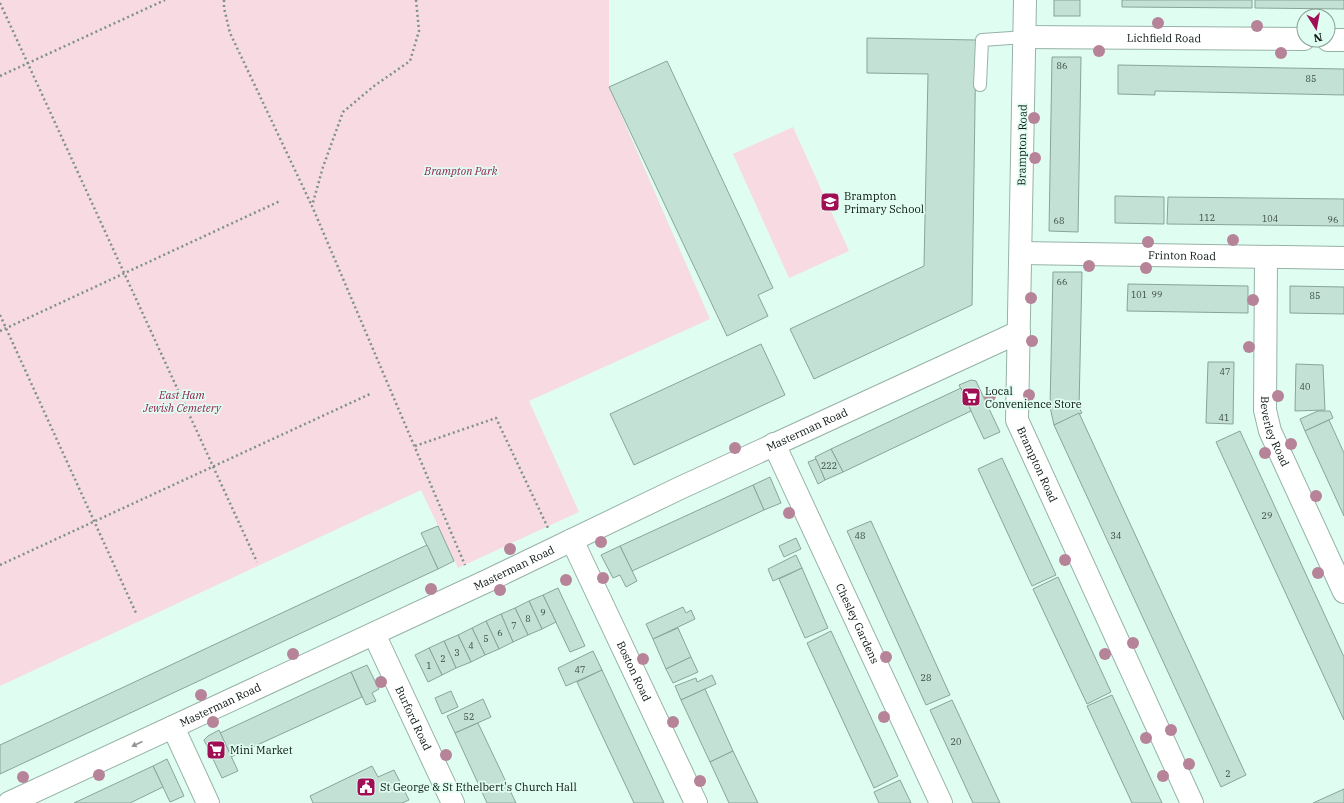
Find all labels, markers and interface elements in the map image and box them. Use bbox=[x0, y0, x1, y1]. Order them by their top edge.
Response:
north arrow bbox=[1296, 8, 1336, 48]
text: N bbox=[1312, 30, 1324, 46]
street label: Lichfield Road bbox=[1127, 31, 1201, 45]
house number: 86 bbox=[1057, 60, 1067, 71]
house number: 85 bbox=[1306, 73, 1316, 84]
street label: Brampton Road bbox=[1014, 104, 1030, 186]
park label: Brampton Park bbox=[423, 164, 498, 178]
place label: Brampton Primary School bbox=[844, 189, 924, 216]
school or university icon: Brampton Primary School bbox=[819, 191, 841, 213]
house number: 112 bbox=[1199, 212, 1215, 223]
house number: 104 bbox=[1262, 213, 1278, 224]
house number: 96 bbox=[1328, 214, 1338, 225]
house number: 68 bbox=[1054, 215, 1064, 226]
street label: Frinton Road bbox=[1148, 248, 1216, 263]
house number: 66 bbox=[1057, 276, 1067, 287]
house number: 101 bbox=[1131, 289, 1147, 300]
house number: 99 bbox=[1152, 289, 1162, 300]
house number: 85 bbox=[1310, 290, 1320, 301]
house number: 47 bbox=[1220, 366, 1230, 377]
house number: 40 bbox=[1300, 381, 1310, 392]
place label: Local Convenience Store bbox=[985, 384, 1082, 411]
supermarket icon: Local Convenience Store bbox=[960, 386, 982, 408]
park label: East Ham Jewish Cemetery bbox=[142, 388, 222, 415]
street label: Beverley Road bbox=[1258, 396, 1292, 469]
street label: Masterman Road bbox=[764, 405, 850, 454]
house number: 41 bbox=[1219, 412, 1229, 423]
street label: Brampton Road bbox=[1014, 425, 1061, 505]
house number: 222 bbox=[821, 460, 837, 471]
house number: 29 bbox=[1262, 510, 1272, 521]
house number: 48 bbox=[855, 530, 865, 541]
house number: 34 bbox=[1111, 530, 1121, 541]
street label: Masterman Road bbox=[471, 542, 557, 593]
street label: Chesley Gardens bbox=[833, 581, 882, 666]
house number: 9 bbox=[540, 607, 546, 618]
house number: 8 bbox=[525, 613, 531, 624]
house number: 7 bbox=[511, 620, 517, 631]
house number: 6 bbox=[497, 627, 503, 638]
house number: 5 bbox=[483, 633, 489, 644]
street label: Boston Road bbox=[614, 639, 654, 704]
house number: 4 bbox=[468, 640, 474, 651]
house number: 3 bbox=[454, 647, 460, 658]
house number: 2 bbox=[440, 653, 446, 664]
house number: 1 bbox=[426, 660, 432, 671]
house number: 47 bbox=[575, 664, 585, 675]
house number: 28 bbox=[921, 672, 931, 683]
street label: Masterman Road bbox=[177, 680, 263, 730]
street label: Burford Road bbox=[392, 684, 435, 753]
house number: 52 bbox=[464, 711, 474, 722]
house number: 20 bbox=[951, 736, 961, 747]
supermarket icon: Mini Market bbox=[205, 739, 227, 761]
one-way arrow bbox=[132, 741, 143, 747]
place label: Mini Market bbox=[230, 743, 293, 757]
house number: 2 bbox=[1225, 768, 1231, 779]
public building icon: St George & St Ethelbert's Church Hall bbox=[355, 776, 377, 798]
place label: St George & St Ethelbert's Church Hall bbox=[380, 780, 577, 794]

